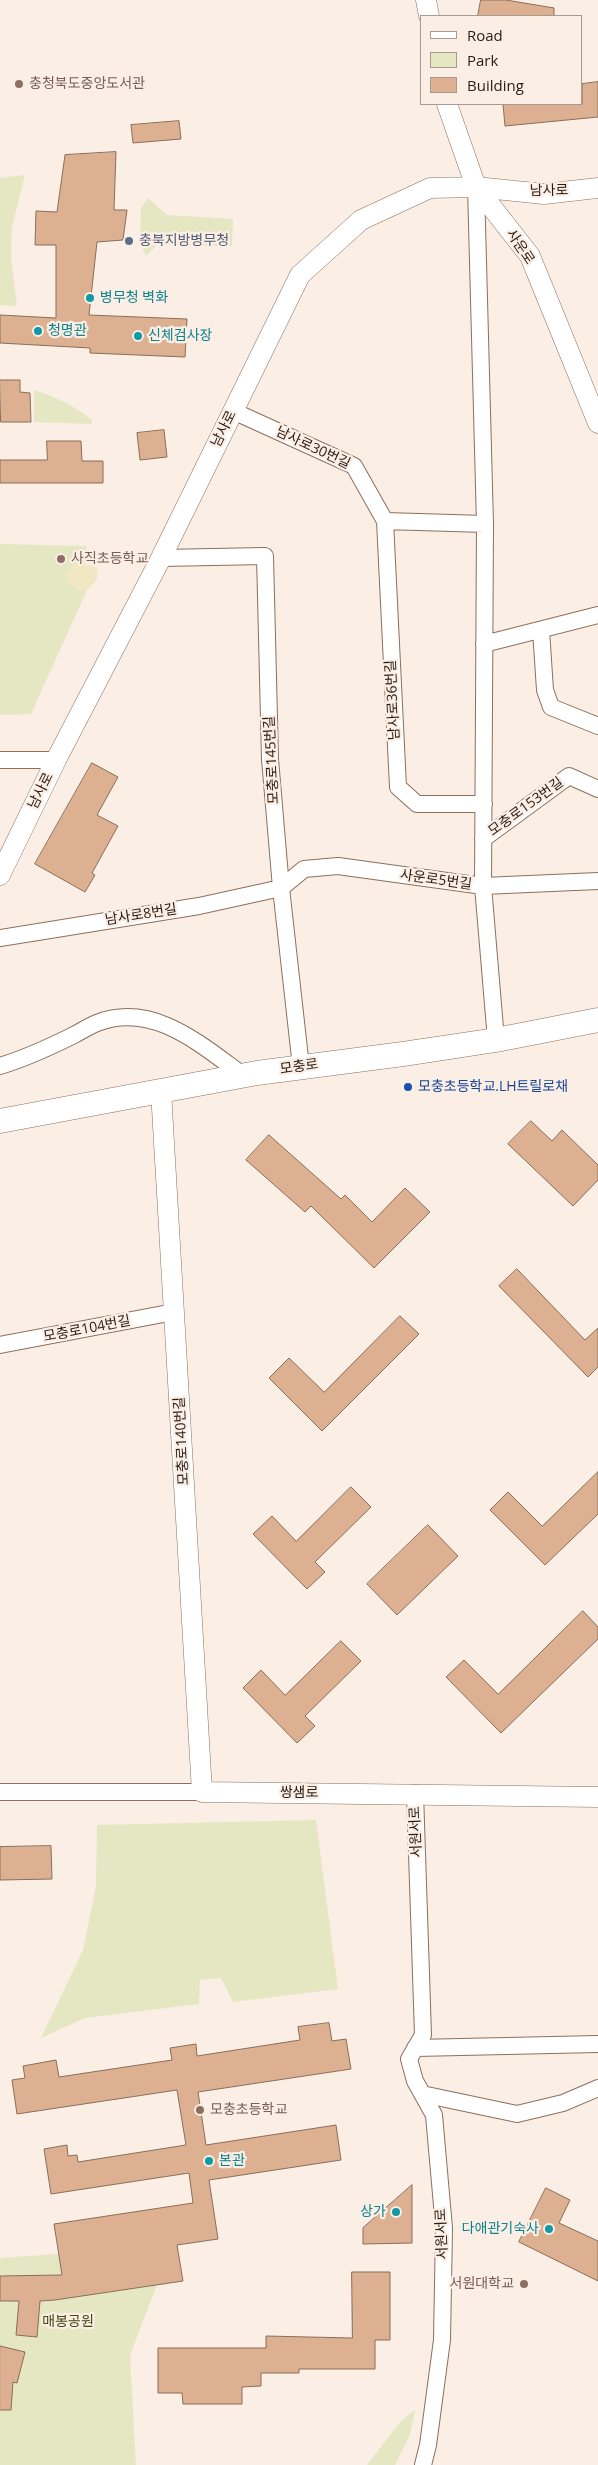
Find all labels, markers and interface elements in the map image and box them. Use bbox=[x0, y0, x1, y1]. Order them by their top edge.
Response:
legend bbox=[420, 15, 583, 105]
text: Road bbox=[467, 25, 503, 45]
text: Park bbox=[467, 50, 498, 70]
text: Building bbox=[467, 75, 524, 95]
place label: 충청북도중앙도서관 bbox=[29, 76, 145, 92]
marker: 충청북도중앙도서관 bbox=[13, 78, 25, 90]
street label: 남사로 bbox=[530, 182, 568, 200]
street label: 사운로 bbox=[502, 226, 538, 268]
place label: 충북지방병무청 bbox=[139, 233, 229, 249]
marker: 충북지방병무청 bbox=[123, 235, 135, 247]
place label: 병무청 벽화 bbox=[100, 290, 168, 306]
marker: 병무청 벽화 bbox=[84, 292, 96, 304]
place label: 청명관 bbox=[48, 323, 87, 339]
marker: 청명관 bbox=[32, 325, 44, 337]
place label: 신체검사장 bbox=[148, 328, 212, 344]
marker: 신체검사장 bbox=[132, 330, 144, 342]
street label: 남사로 bbox=[208, 408, 240, 450]
street label: 남사로30번길 bbox=[273, 423, 353, 473]
place label: 사직초등학교 bbox=[71, 551, 148, 567]
marker: 사직초등학교 bbox=[55, 553, 67, 565]
street label: 남사로36번길 bbox=[383, 659, 403, 741]
street label: 모충로145번길 bbox=[261, 715, 283, 805]
street label: 남사로 bbox=[25, 770, 57, 812]
street label: 모충로153번길 bbox=[485, 774, 567, 840]
street label: 사운로5번길 bbox=[399, 867, 473, 893]
street label: 남사로8번길 bbox=[104, 901, 178, 929]
street label: 모충로 bbox=[279, 1056, 319, 1078]
place label: 모충초등학교.LH트릴로채 bbox=[418, 1079, 568, 1095]
marker: 모충초등학교.LH트릴로채 bbox=[402, 1081, 414, 1093]
street label: 모충로104번길 bbox=[42, 1312, 132, 1346]
street label: 모충로140번길 bbox=[171, 1396, 193, 1486]
street label: 쌍샘로 bbox=[280, 1785, 318, 1801]
street label: 서원서로 bbox=[407, 1806, 425, 1858]
place label: 모충초등학교 bbox=[210, 2102, 287, 2118]
marker: 모충초등학교 bbox=[194, 2104, 206, 2116]
place label: 본관 bbox=[219, 2153, 245, 2169]
marker: 본관 bbox=[203, 2155, 215, 2167]
place label: 상가 bbox=[360, 2204, 386, 2220]
marker: 상가 bbox=[390, 2206, 402, 2218]
street label: 서원서로 bbox=[433, 2208, 451, 2260]
place label: 다애관기숙사 bbox=[462, 2221, 539, 2237]
marker: 다애관기숙사 bbox=[543, 2223, 555, 2235]
place label: 서원대학교 bbox=[450, 2276, 514, 2292]
marker: 서원대학교 bbox=[518, 2278, 530, 2290]
park label: 매봉공원 bbox=[42, 2314, 94, 2330]

